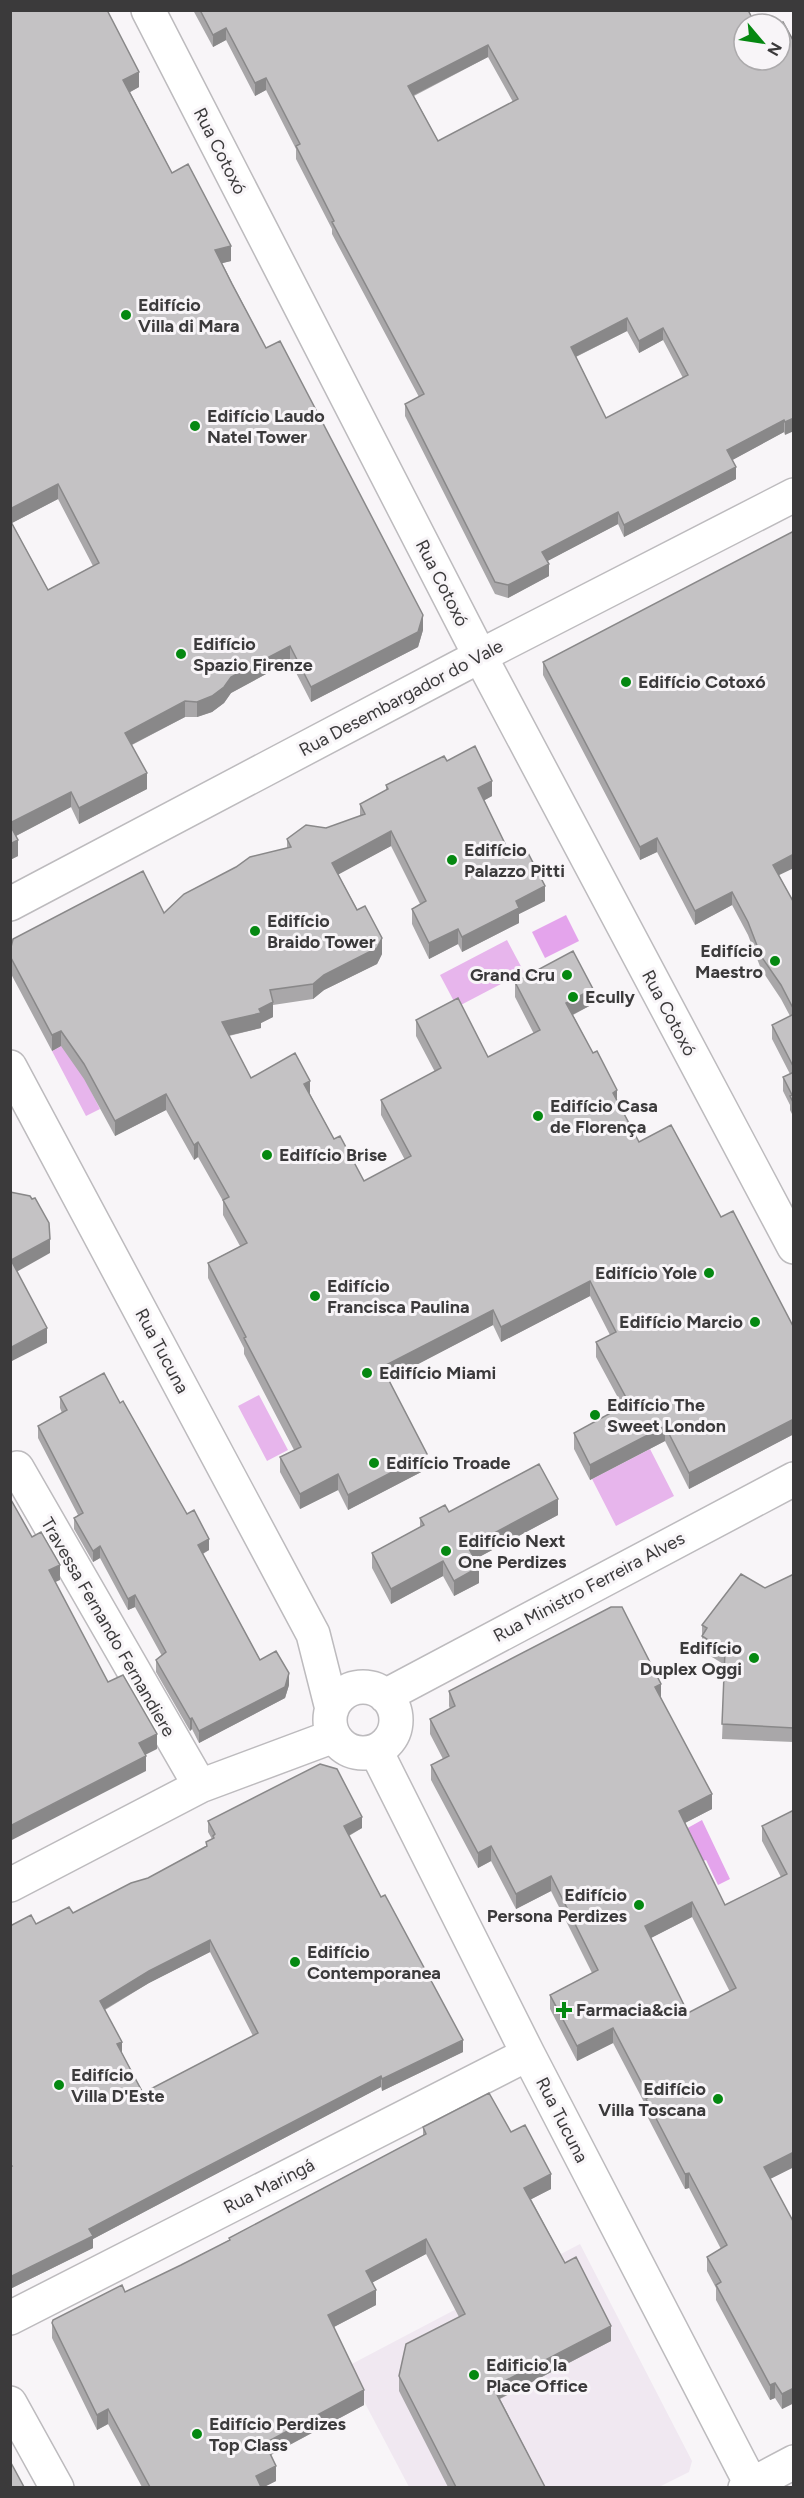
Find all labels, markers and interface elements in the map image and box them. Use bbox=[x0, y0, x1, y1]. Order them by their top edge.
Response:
north arrow bbox=[732, 12, 792, 72]
text: N bbox=[763, 39, 786, 59]
street label: Rua Cotoxó bbox=[189, 104, 251, 198]
place label: Edifício Villa di Mara bbox=[138, 294, 240, 337]
marker: Edifício Villa di Mara bbox=[119, 308, 133, 322]
place label: Edifício Laudo Natel Tower bbox=[207, 405, 325, 448]
marker: Edifício Laudo Natel Tower bbox=[188, 419, 202, 433]
street label: Rua Cotoxó bbox=[411, 536, 473, 630]
place label: Edifício Spazio Firenze bbox=[193, 633, 313, 676]
street label: Rua Desembargador do Vale bbox=[295, 635, 507, 761]
marker: Edifício Spazio Firenze bbox=[174, 647, 188, 661]
place label: Edifício Cotoxó bbox=[638, 671, 766, 693]
marker: Edifício Cotoxó bbox=[619, 675, 633, 689]
place label: Edifício Palazzo Pitti bbox=[464, 839, 565, 882]
marker: Edifício Palazzo Pitti bbox=[445, 853, 459, 867]
place label: Edifício Braido Tower bbox=[267, 910, 376, 953]
marker: Edifício Braido Tower bbox=[248, 924, 262, 938]
place label: Edifício Maestro bbox=[695, 940, 763, 983]
marker: Edifício Maestro bbox=[768, 954, 782, 968]
place label: Grand Cru bbox=[470, 964, 555, 986]
street label: Rua Cotoxó bbox=[637, 966, 701, 1060]
marker: Grand Cru bbox=[560, 968, 574, 982]
place label: Ecully bbox=[585, 986, 636, 1008]
marker: Ecully bbox=[566, 990, 580, 1004]
place label: Edifício Casa de Florença bbox=[550, 1095, 658, 1138]
marker: Edifício Casa de Florença bbox=[531, 1109, 545, 1123]
place label: Edifício Brise bbox=[279, 1144, 387, 1166]
marker: Edifício Brise bbox=[260, 1148, 274, 1162]
place label: Edifício Yole bbox=[595, 1262, 697, 1284]
marker: Edifício Yole bbox=[702, 1266, 716, 1280]
place label: Edifício Francisca Paulina bbox=[327, 1275, 470, 1318]
marker: Edifício Francisca Paulina bbox=[308, 1289, 322, 1303]
street label: Rua Tucuna bbox=[130, 1305, 194, 1397]
place label: Edifício Marcio bbox=[619, 1311, 743, 1333]
marker: Edifício Marcio bbox=[748, 1315, 762, 1329]
place label: Edifício Miami bbox=[379, 1362, 496, 1384]
marker: Edifício Miami bbox=[360, 1366, 374, 1380]
place label: Edifício The Sweet London bbox=[607, 1394, 726, 1437]
marker: Edifício The Sweet London bbox=[588, 1408, 602, 1422]
place label: Edifício Troade bbox=[386, 1452, 511, 1474]
marker: Edifício Troade bbox=[367, 1456, 381, 1470]
street label: Travessa Fernando Fernandiere bbox=[36, 1514, 180, 1741]
street label: Rua Ministro Ferreira Alves bbox=[490, 1527, 688, 1647]
place label: Edifício Next One Perdizes bbox=[458, 1530, 567, 1573]
marker: Edifício Next One Perdizes bbox=[439, 1544, 453, 1558]
place label: Edifício Duplex Oggi bbox=[640, 1637, 742, 1680]
marker: Edifício Duplex Oggi bbox=[747, 1651, 761, 1665]
place label: Edifício Persona Perdizes bbox=[487, 1884, 628, 1927]
marker: Edifício Persona Perdizes bbox=[632, 1898, 646, 1912]
place label: Edifício Contemporanea bbox=[307, 1941, 441, 1984]
marker: Edifício Contemporanea bbox=[288, 1955, 302, 1969]
place label: Farmacia&cia bbox=[576, 1999, 687, 2021]
marker: Farmacia&cia bbox=[557, 2003, 571, 2017]
place label: Edifício Villa D'Este bbox=[71, 2064, 165, 2107]
street label: Rua Tucuna bbox=[531, 2074, 593, 2166]
marker: Edifício Villa D'Este bbox=[52, 2078, 66, 2092]
place label: Edifício Villa Toscana bbox=[598, 2078, 706, 2121]
marker: Edifício Villa Toscana bbox=[711, 2092, 725, 2106]
street label: Rua Maringá bbox=[220, 2154, 318, 2218]
place label: Edificio la Place Office bbox=[486, 2354, 588, 2397]
marker: Edificio la Place Office bbox=[467, 2368, 481, 2382]
place label: Edifício Perdizes Top Class bbox=[209, 2413, 347, 2456]
marker: Edifício Perdizes Top Class bbox=[190, 2427, 204, 2441]

